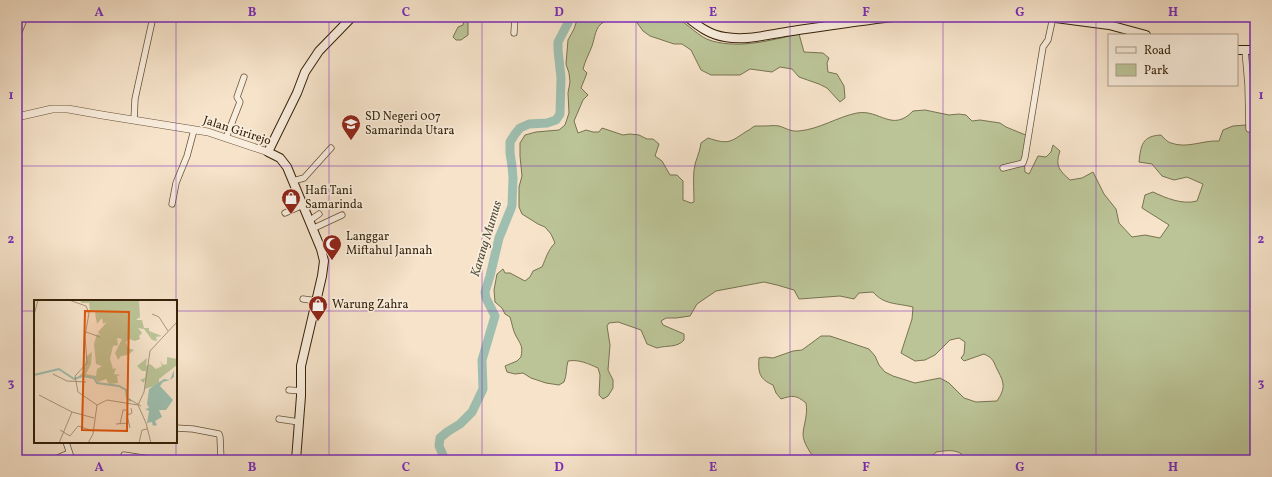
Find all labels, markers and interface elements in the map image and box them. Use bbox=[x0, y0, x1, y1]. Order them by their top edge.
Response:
text: A bbox=[94, 4, 104, 22]
text: B bbox=[248, 4, 257, 22]
text: C bbox=[402, 4, 410, 22]
text: D bbox=[554, 4, 564, 22]
text: E bbox=[709, 4, 717, 22]
text: F bbox=[862, 4, 870, 22]
text: G bbox=[1015, 4, 1025, 22]
text: H bbox=[1168, 4, 1178, 22]
legend bbox=[1108, 34, 1238, 86]
text: Road bbox=[1144, 43, 1171, 59]
text: Park bbox=[1144, 63, 1169, 79]
text: 1 bbox=[8, 87, 14, 105]
text: 1 bbox=[1258, 87, 1264, 105]
place label: SD Negeri 007 Samarinda Utara bbox=[365, 109, 454, 139]
street label: Jalan Girirejo bbox=[201, 112, 273, 150]
school or university icon: SD Negeri 007 Samarinda Utara bbox=[340, 113, 362, 141]
place label: Hafi Tani Samarinda bbox=[305, 183, 363, 213]
shop icon: Hafi Tani Samarinda bbox=[280, 187, 302, 215]
water label: Karang Mumus bbox=[467, 198, 507, 279]
place label: Langgar Miftahul Jannah bbox=[346, 229, 432, 259]
text: 2 bbox=[8, 231, 15, 249]
text: 2 bbox=[1258, 231, 1265, 249]
mosque icon: Langgar Miftahul Jannah bbox=[321, 233, 343, 261]
shop icon: Warung Zahra bbox=[307, 294, 329, 322]
place label: Warung Zahra bbox=[332, 297, 408, 313]
inset map bbox=[34, 300, 177, 443]
text: 3 bbox=[8, 375, 15, 393]
text: 3 bbox=[1258, 375, 1265, 393]
text: A bbox=[94, 459, 104, 477]
text: B bbox=[248, 459, 257, 477]
text: C bbox=[402, 459, 410, 477]
text: D bbox=[554, 459, 564, 477]
text: E bbox=[709, 459, 717, 477]
text: F bbox=[862, 459, 870, 477]
text: G bbox=[1015, 459, 1025, 477]
text: H bbox=[1168, 459, 1178, 477]

